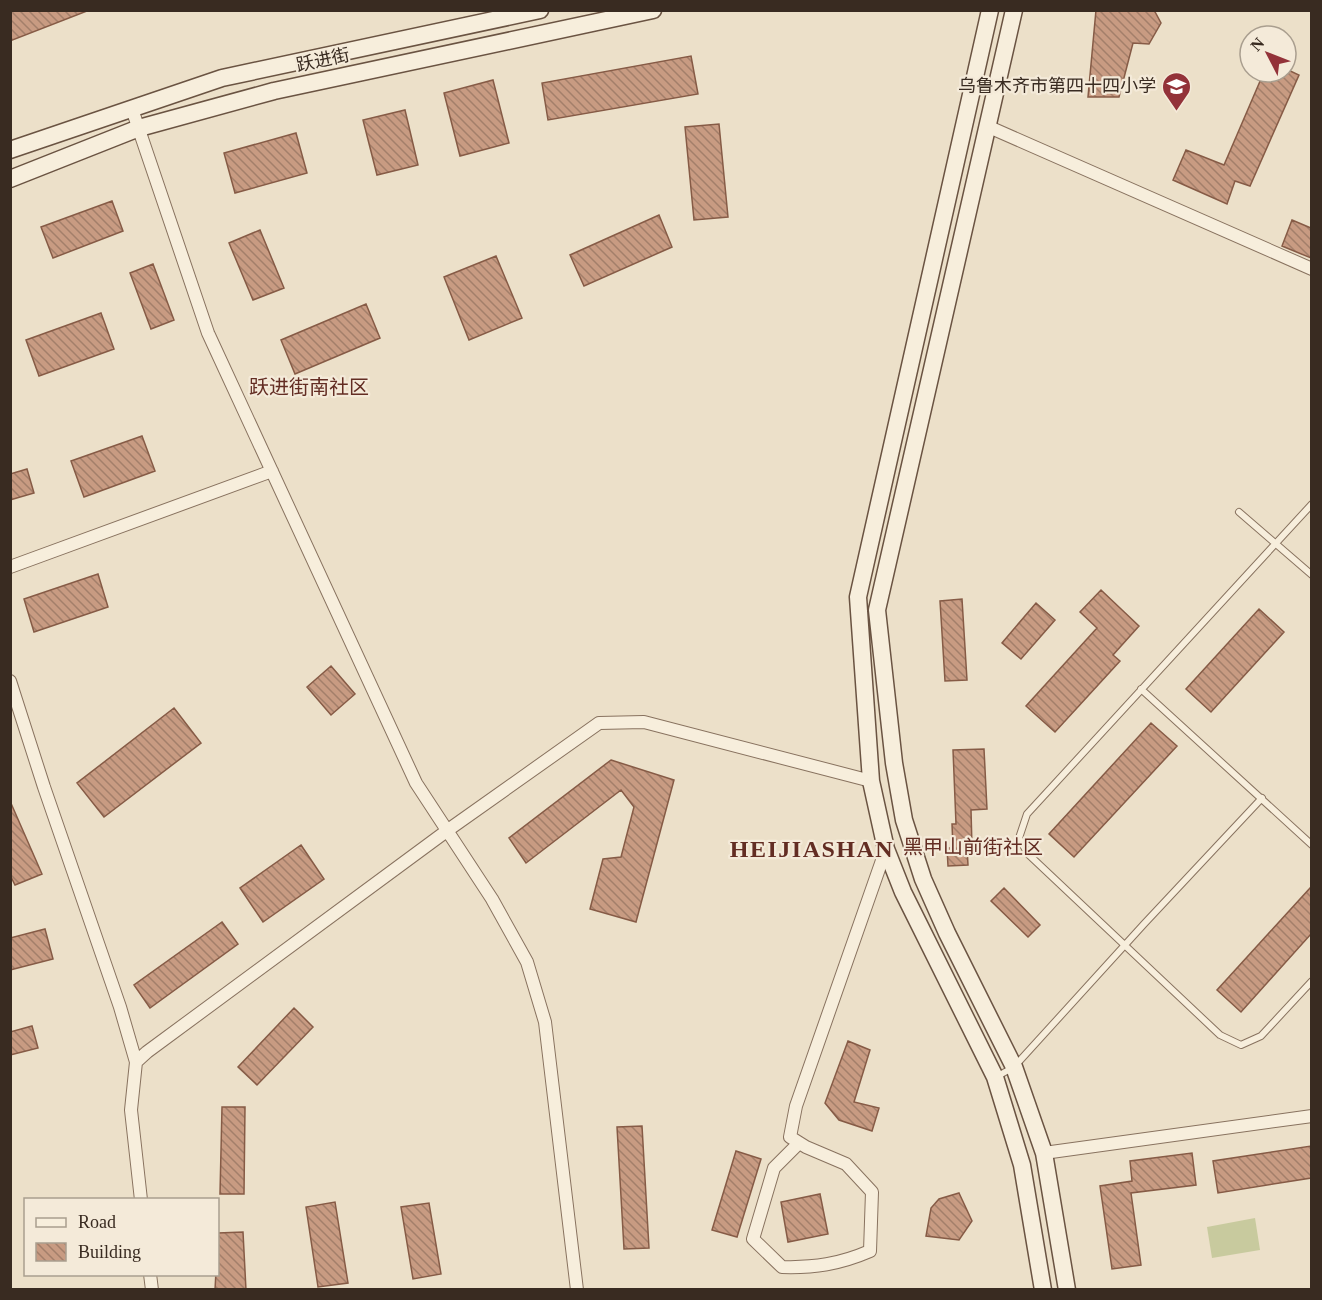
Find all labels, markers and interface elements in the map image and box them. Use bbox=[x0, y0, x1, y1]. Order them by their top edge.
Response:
north arrow bbox=[1238, 24, 1298, 84]
text: N bbox=[1247, 34, 1268, 54]
street label: 跃进街 bbox=[295, 45, 351, 75]
school or university icon: 乌鲁木齐市第四十四小学 bbox=[1161, 70, 1193, 112]
place label: 乌鲁木齐市第四十四小学 bbox=[958, 76, 1156, 96]
district label: 跃进街南社区 bbox=[249, 376, 369, 398]
district label: HEIJIASHAN bbox=[730, 836, 894, 862]
district label: 黑甲山前街社区 bbox=[903, 836, 1043, 858]
legend bbox=[24, 1198, 219, 1276]
text: Road bbox=[78, 1212, 116, 1232]
text: Building bbox=[78, 1242, 141, 1262]

